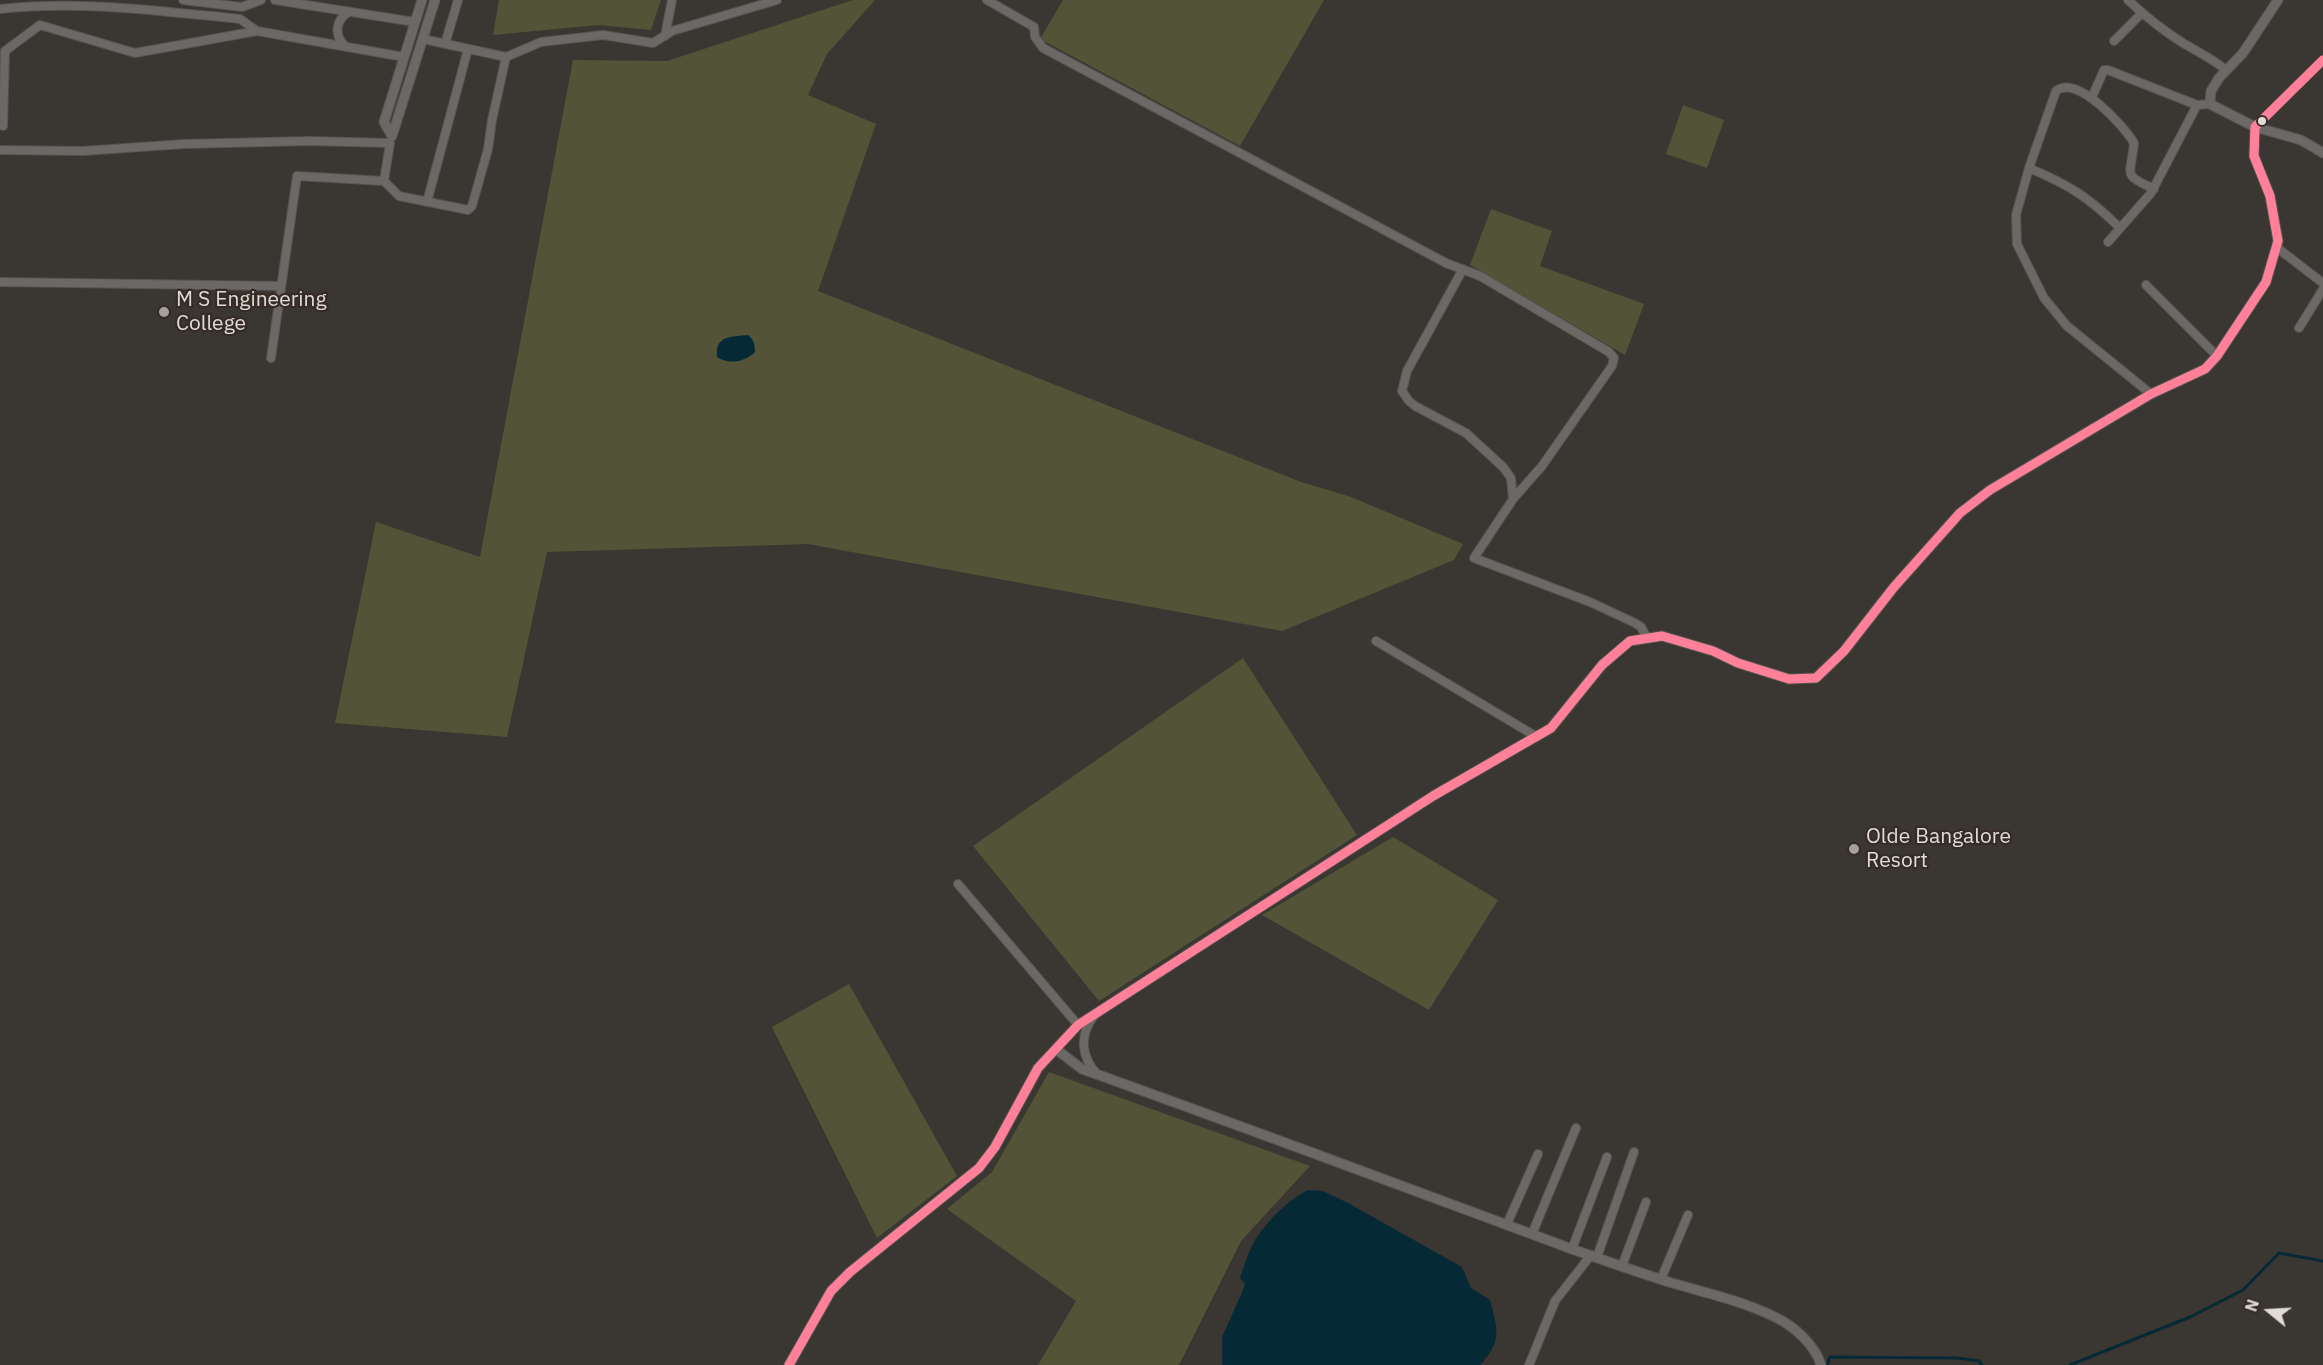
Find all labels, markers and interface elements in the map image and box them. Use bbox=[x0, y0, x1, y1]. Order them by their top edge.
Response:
unlabelled marker bbox=[2256, 115, 2268, 127]
place label: M S Engineering College bbox=[176, 287, 327, 337]
marker: M S Engineering College bbox=[157, 305, 171, 319]
place label: Olde Bangalore Resort bbox=[1866, 824, 2011, 874]
marker: Olde Bangalore Resort bbox=[1847, 842, 1861, 856]
north arrow bbox=[2239, 1281, 2299, 1341]
text: N bbox=[2241, 1297, 2263, 1314]

